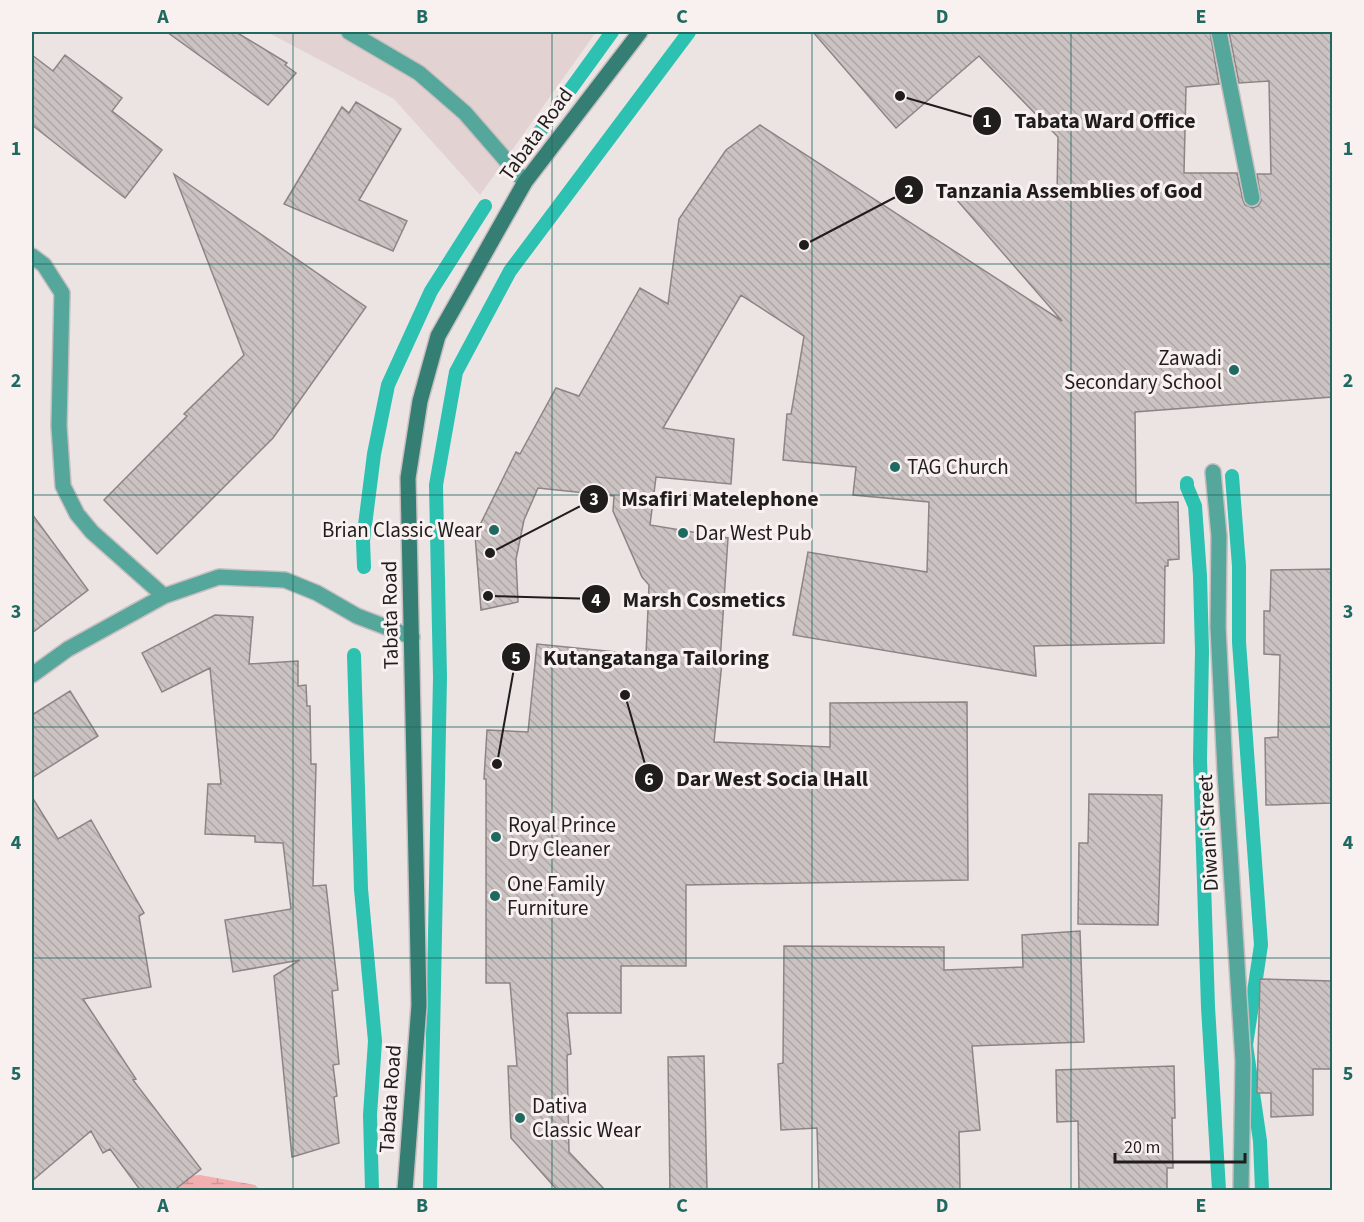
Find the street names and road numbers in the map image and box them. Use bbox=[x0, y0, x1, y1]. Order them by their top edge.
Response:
street label: Tabata Road bbox=[492, 81, 580, 187]
street label: Tabata Road bbox=[374, 561, 406, 669]
street label: Diwani Street bbox=[1190, 774, 1226, 892]
street label: Tabata Road bbox=[371, 1044, 409, 1154]

